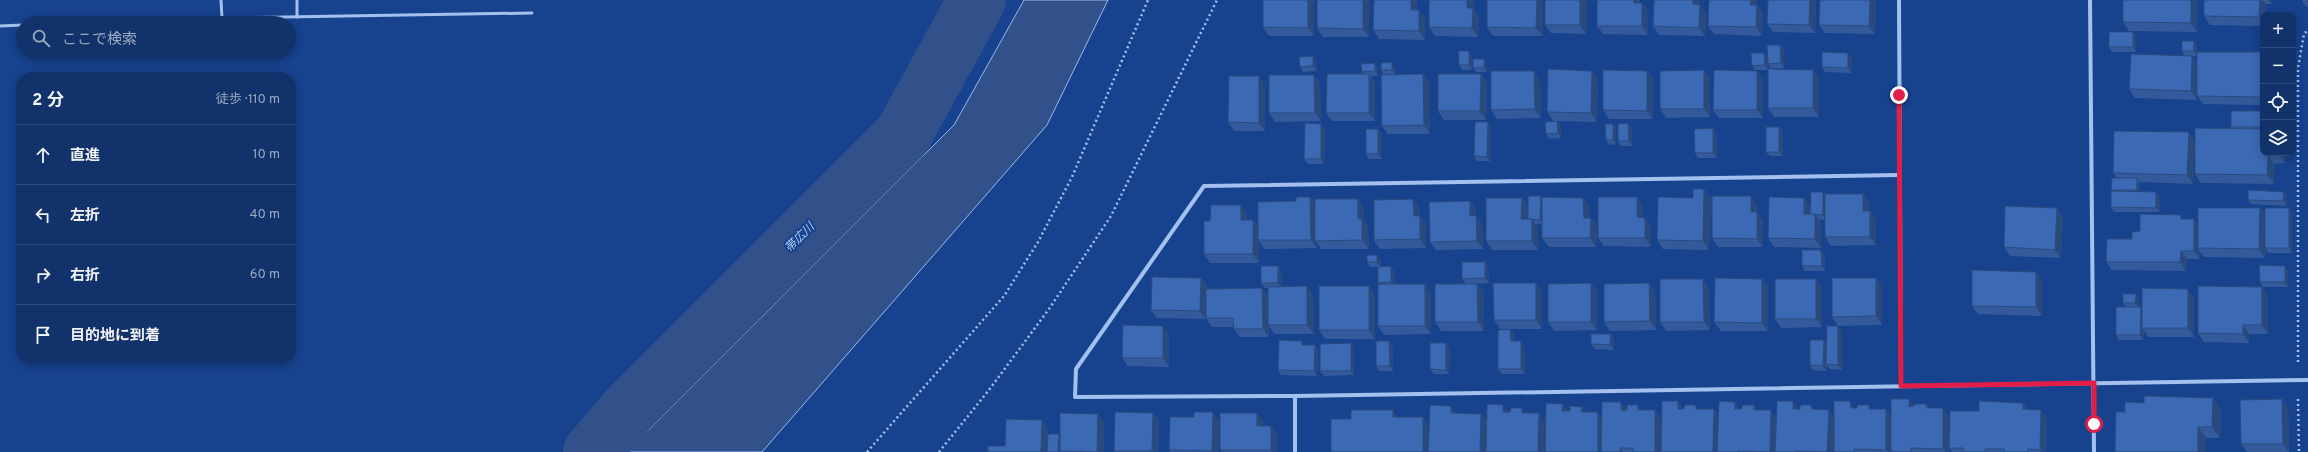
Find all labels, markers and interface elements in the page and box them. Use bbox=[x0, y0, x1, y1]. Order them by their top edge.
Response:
map controls bbox=[2260, 12, 2296, 156]
button: + bbox=[2260, 12, 2296, 48]
search box bbox=[16, 16, 296, 60]
icon: search bbox=[30, 27, 52, 49]
text: ここで検索 bbox=[62, 31, 137, 50]
button: − bbox=[2260, 48, 2296, 84]
button: locate bbox=[2260, 84, 2296, 120]
route end bbox=[1890, 86, 1908, 104]
text: 2 分 bbox=[32, 90, 64, 112]
text: 徒歩 · 110 m bbox=[216, 92, 280, 108]
button: layers bbox=[2260, 120, 2296, 156]
icon: ahead bbox=[32, 144, 54, 166]
text: 直進 bbox=[70, 147, 100, 166]
text: 10 m bbox=[253, 147, 280, 163]
icon: left bbox=[32, 204, 54, 226]
text: 左折 bbox=[70, 207, 100, 226]
text: 40 m bbox=[250, 207, 280, 223]
water label: 帯広川 bbox=[782, 218, 820, 256]
icon: right bbox=[32, 264, 54, 286]
text: 右折 bbox=[70, 267, 100, 286]
text: 60 m bbox=[250, 267, 280, 283]
icon: arrive bbox=[32, 324, 54, 346]
text: 目的地に到着 bbox=[70, 327, 160, 346]
route start bbox=[2085, 415, 2103, 433]

